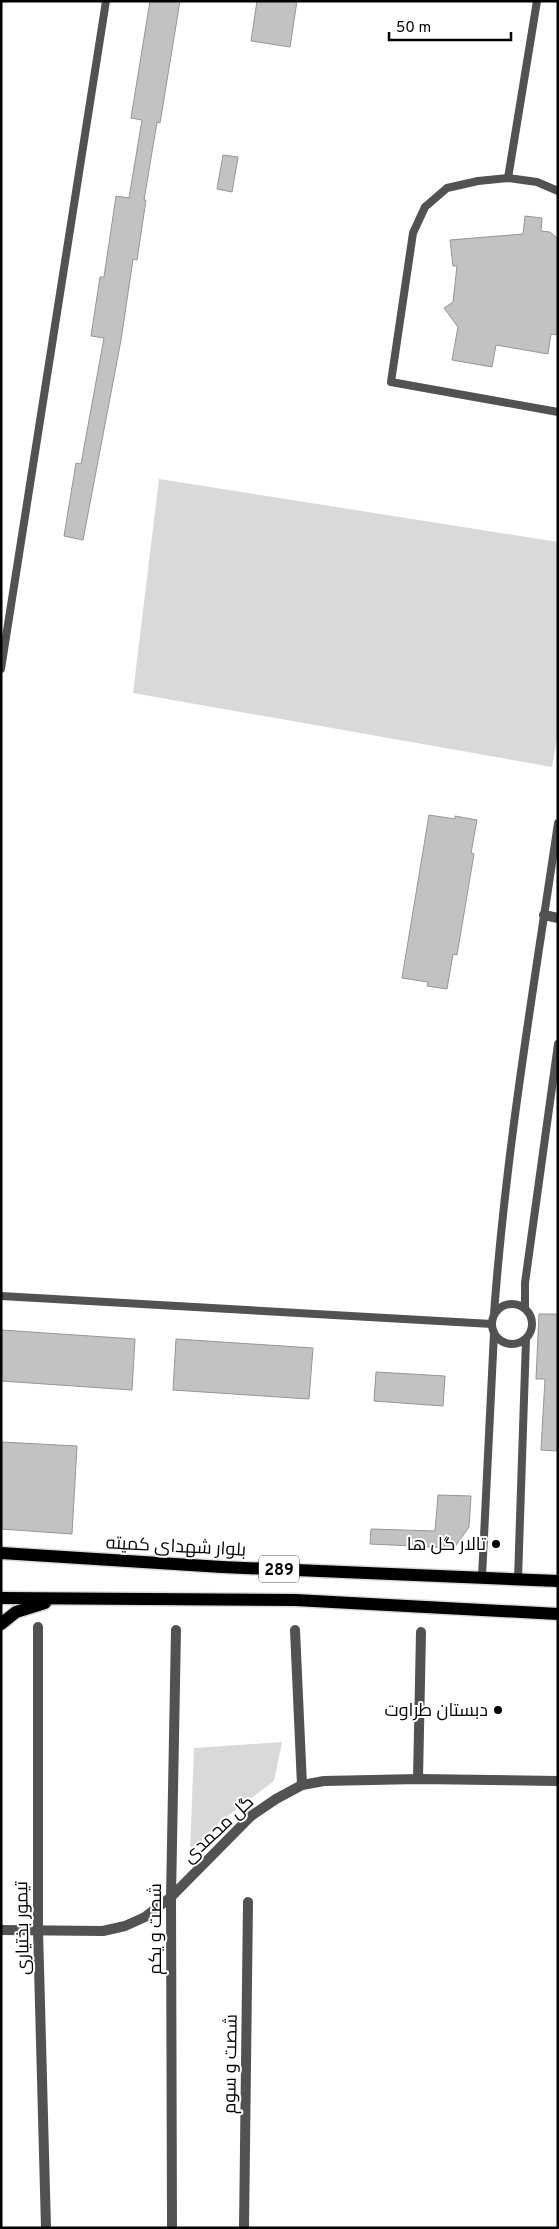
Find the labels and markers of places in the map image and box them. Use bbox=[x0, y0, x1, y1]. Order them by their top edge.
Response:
place label: تالار گل ها bbox=[407, 1534, 486, 1557]
marker: تالار گل ها bbox=[490, 1538, 502, 1550]
place label: دبستان طراوت bbox=[385, 1700, 488, 1723]
marker: دبستان طراوت bbox=[492, 1704, 504, 1716]

